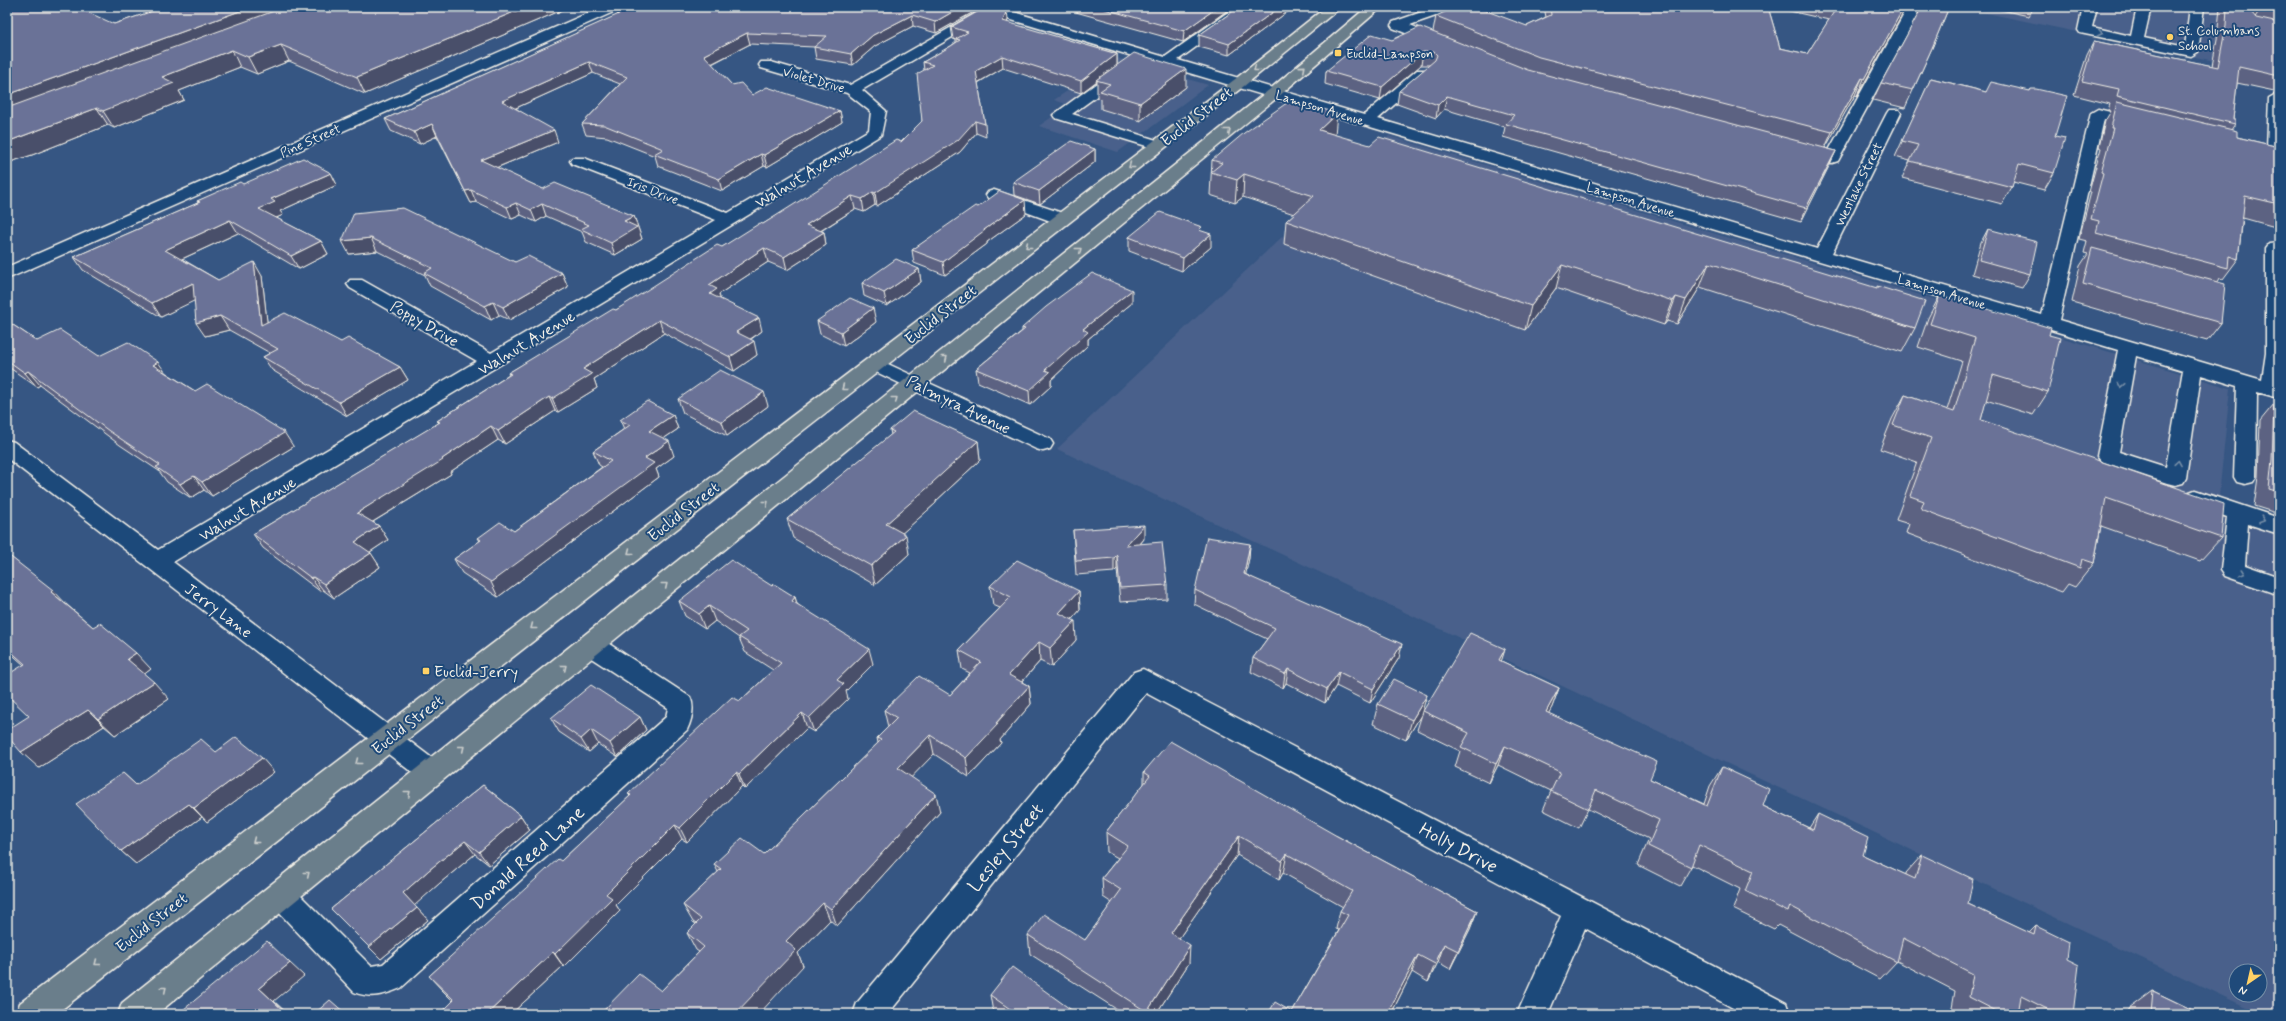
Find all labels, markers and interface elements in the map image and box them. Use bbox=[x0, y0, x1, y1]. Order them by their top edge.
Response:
place label: St. Columbans School bbox=[2178, 23, 2260, 55]
one-way arrow bbox=[2096, 29, 2103, 37]
marker: St. Columbans School bbox=[2165, 32, 2175, 42]
place label: Euclid-Lampson bbox=[1346, 46, 1433, 63]
marker: Euclid-Lampson bbox=[1333, 48, 1343, 58]
street label: Violet Drive bbox=[781, 63, 847, 97]
one-way arrow bbox=[1254, 65, 1261, 72]
one-way arrow bbox=[1299, 65, 1306, 72]
street label: Euclid Street bbox=[1157, 83, 1237, 152]
street label: Lampson Avenue bbox=[1273, 87, 1366, 130]
street label: Pine Street bbox=[278, 120, 344, 162]
one-way arrow bbox=[1223, 128, 1230, 135]
street label: Walnut Avenue bbox=[751, 139, 857, 214]
street label: Westlake Street bbox=[1832, 140, 1887, 229]
one-way arrow bbox=[1128, 162, 1135, 169]
street label: Iris Drive bbox=[624, 174, 681, 209]
street label: Lampson Avenue bbox=[1584, 179, 1677, 222]
one-way arrow bbox=[1025, 241, 1032, 248]
one-way arrow bbox=[1075, 248, 1082, 255]
street label: Lampson Avenue bbox=[1895, 271, 1988, 314]
street label: Euclid Street bbox=[901, 281, 981, 350]
street label: Poppy Drive bbox=[386, 296, 462, 352]
street label: Walnut Avenue bbox=[474, 306, 580, 381]
one-way arrow bbox=[941, 356, 948, 363]
street label: Palmyra Avenue bbox=[903, 371, 1014, 440]
one-way arrow bbox=[2118, 382, 2126, 388]
one-way arrow bbox=[841, 383, 848, 390]
one-way arrow bbox=[891, 396, 898, 403]
one-way arrow bbox=[2173, 460, 2182, 466]
street label: Walnut Avenue bbox=[195, 472, 301, 547]
street label: Euclid Street bbox=[644, 478, 724, 547]
one-way arrow bbox=[761, 501, 768, 508]
one-way arrow bbox=[2258, 515, 2265, 524]
one-way arrow bbox=[627, 548, 634, 555]
one-way arrow bbox=[2238, 568, 2245, 577]
street label: Jerry Lane bbox=[180, 579, 256, 643]
one-way arrow bbox=[660, 583, 667, 590]
one-way arrow bbox=[530, 623, 537, 630]
place label: Euclid-Jerry bbox=[434, 662, 518, 683]
one-way arrow bbox=[559, 664, 566, 671]
marker: Euclid-Jerry bbox=[421, 666, 431, 676]
street label: Euclid Street bbox=[368, 691, 448, 760]
one-way arrow bbox=[458, 746, 465, 753]
one-way arrow bbox=[356, 757, 363, 764]
one-way arrow bbox=[403, 790, 410, 797]
street label: Lesley Street bbox=[963, 798, 1051, 898]
street label: Donald Reed Lane bbox=[466, 800, 590, 916]
street label: Holly Drive bbox=[1414, 817, 1502, 880]
one-way arrow bbox=[253, 836, 260, 843]
one-way arrow bbox=[302, 872, 309, 879]
street label: Euclid Street bbox=[112, 889, 192, 958]
one-way arrow bbox=[94, 958, 101, 965]
north arrow bbox=[2228, 963, 2268, 1003]
text: N bbox=[2236, 983, 2250, 998]
one-way arrow bbox=[159, 987, 166, 994]

